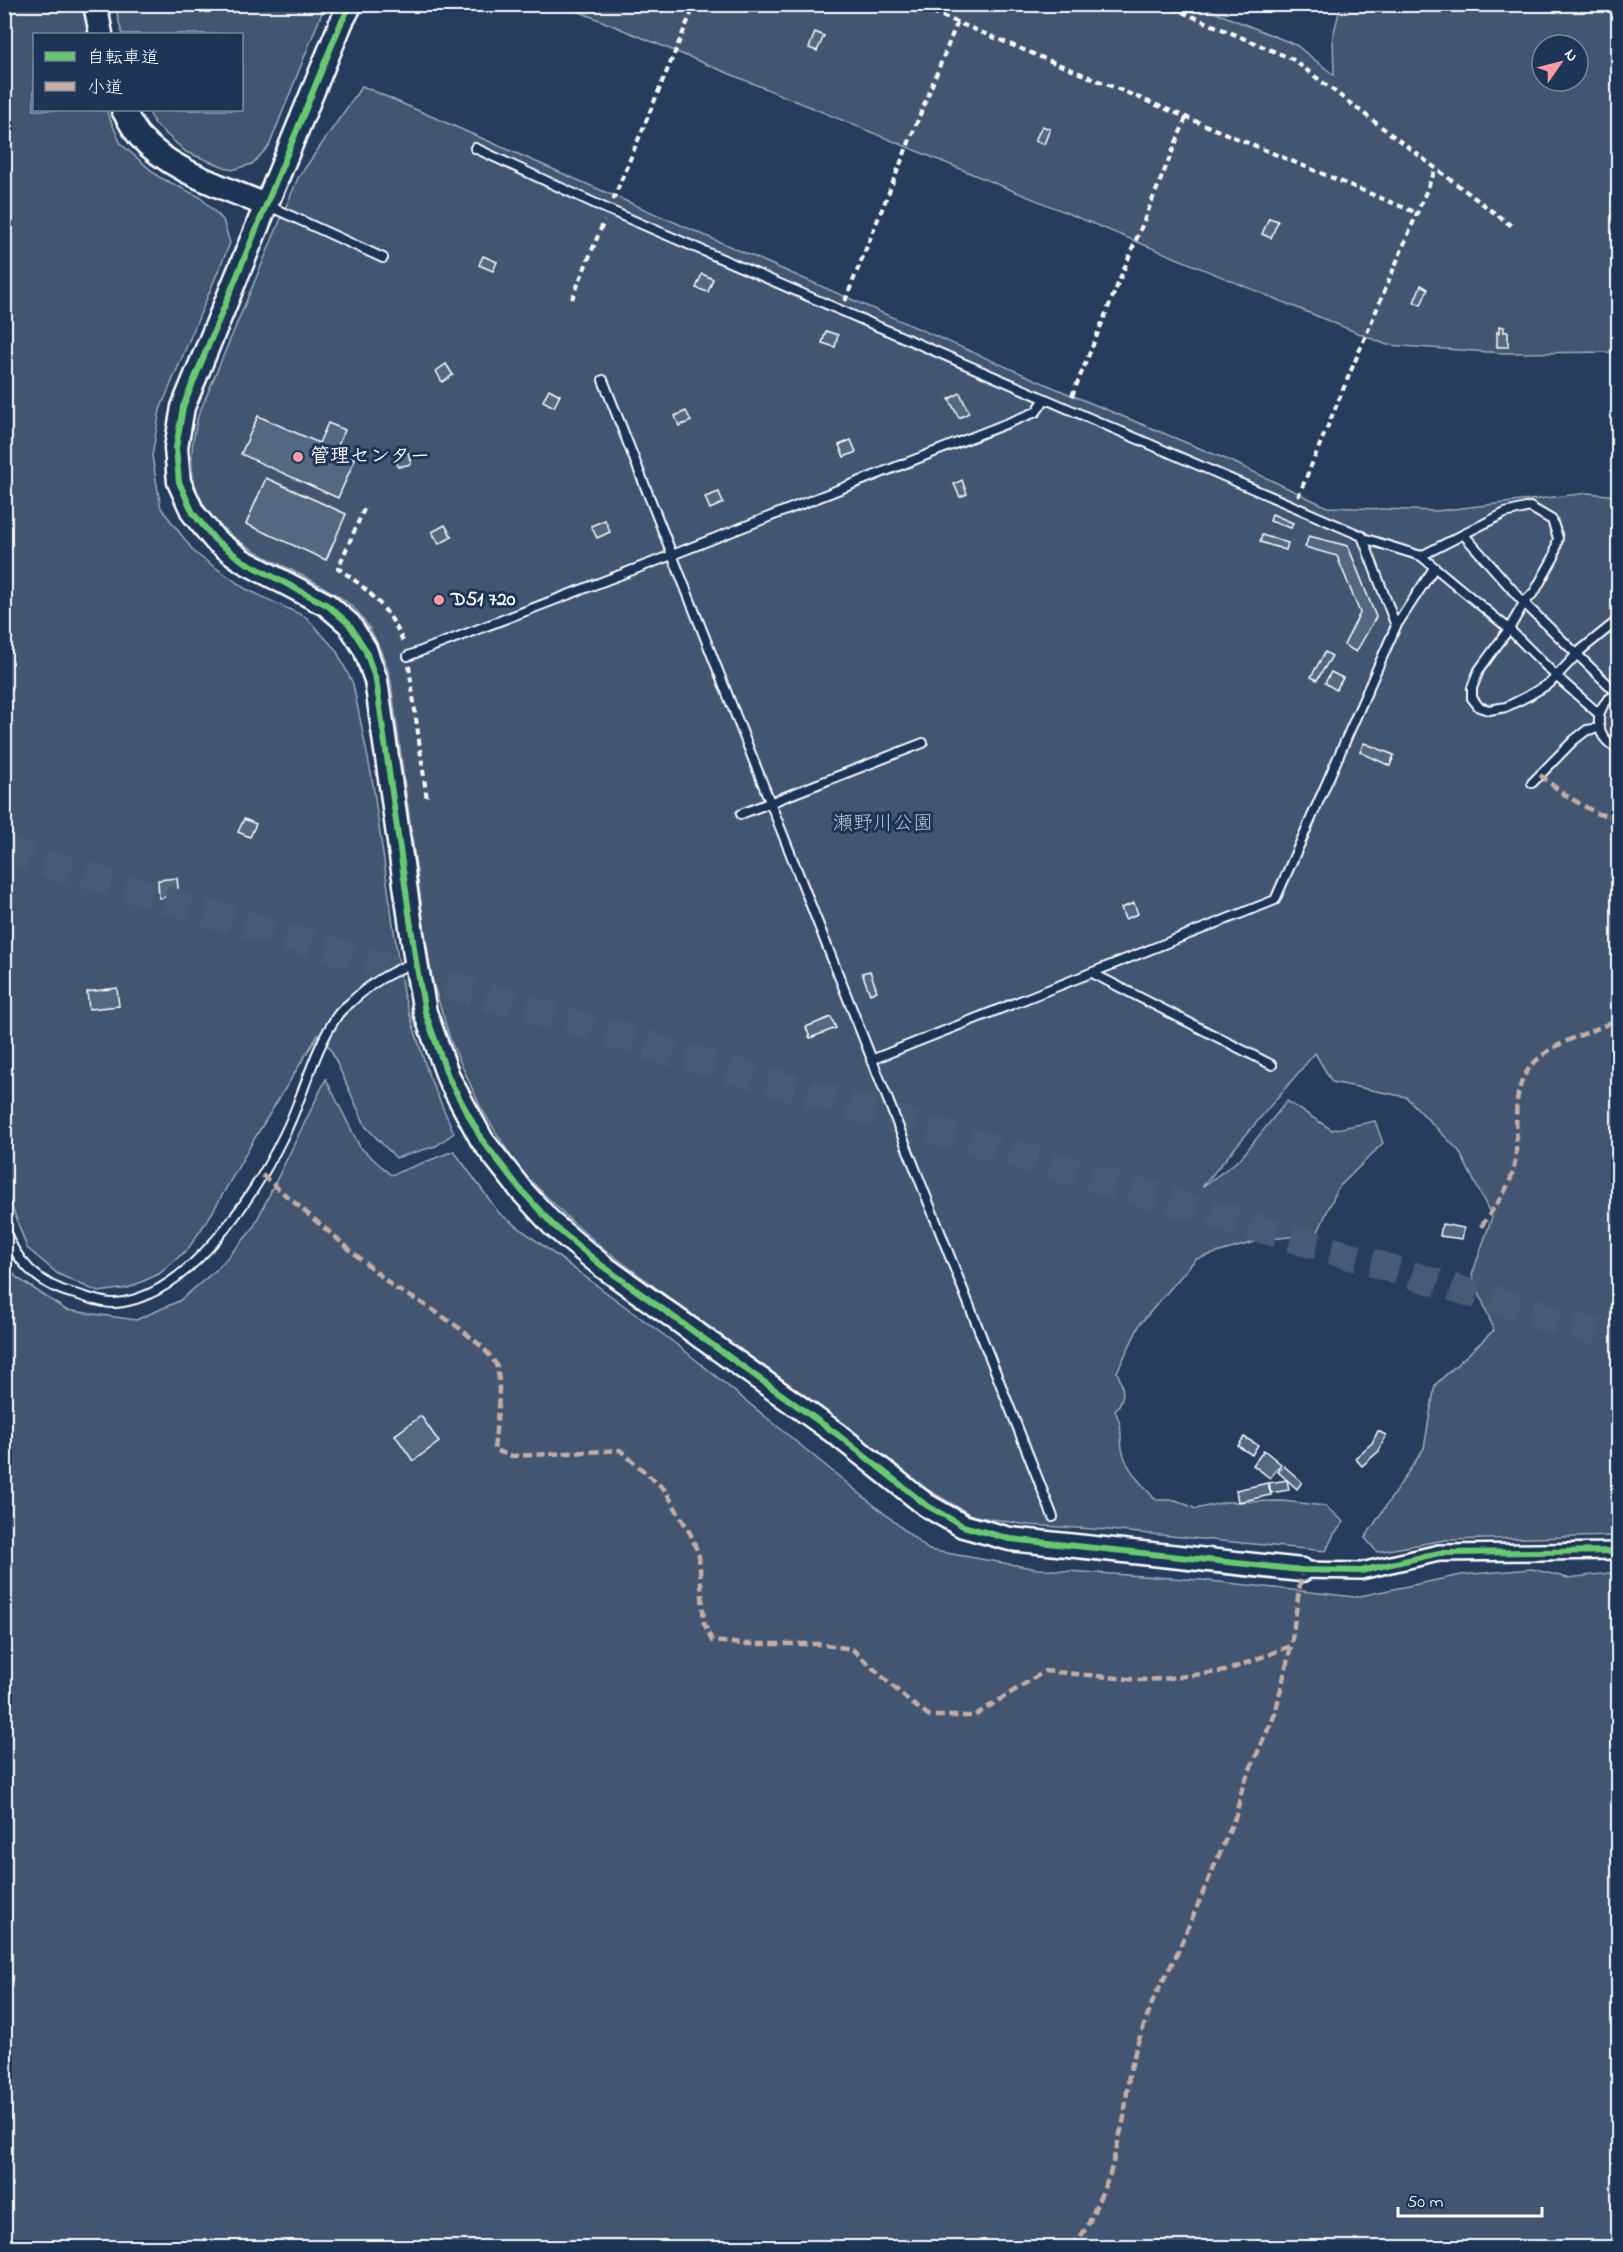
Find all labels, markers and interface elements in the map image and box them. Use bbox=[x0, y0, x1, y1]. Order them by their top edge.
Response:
legend bbox=[33, 33, 243, 111]
north arrow bbox=[1530, 33, 1590, 93]
text: N bbox=[1558, 44, 1584, 67]
text: 自転車道 bbox=[87, 46, 159, 72]
text: 小道 bbox=[87, 76, 123, 102]
place label: 管理センター bbox=[310, 443, 430, 472]
marker: 管理センター bbox=[291, 450, 305, 464]
place label: D51 720 bbox=[450, 586, 516, 615]
marker: D51 720 bbox=[432, 593, 446, 607]
park label: 瀬野川公園 bbox=[833, 810, 933, 839]
scale bar bbox=[1398, 2180, 1542, 2218]
text: 50 m bbox=[1407, 2190, 1444, 2216]

